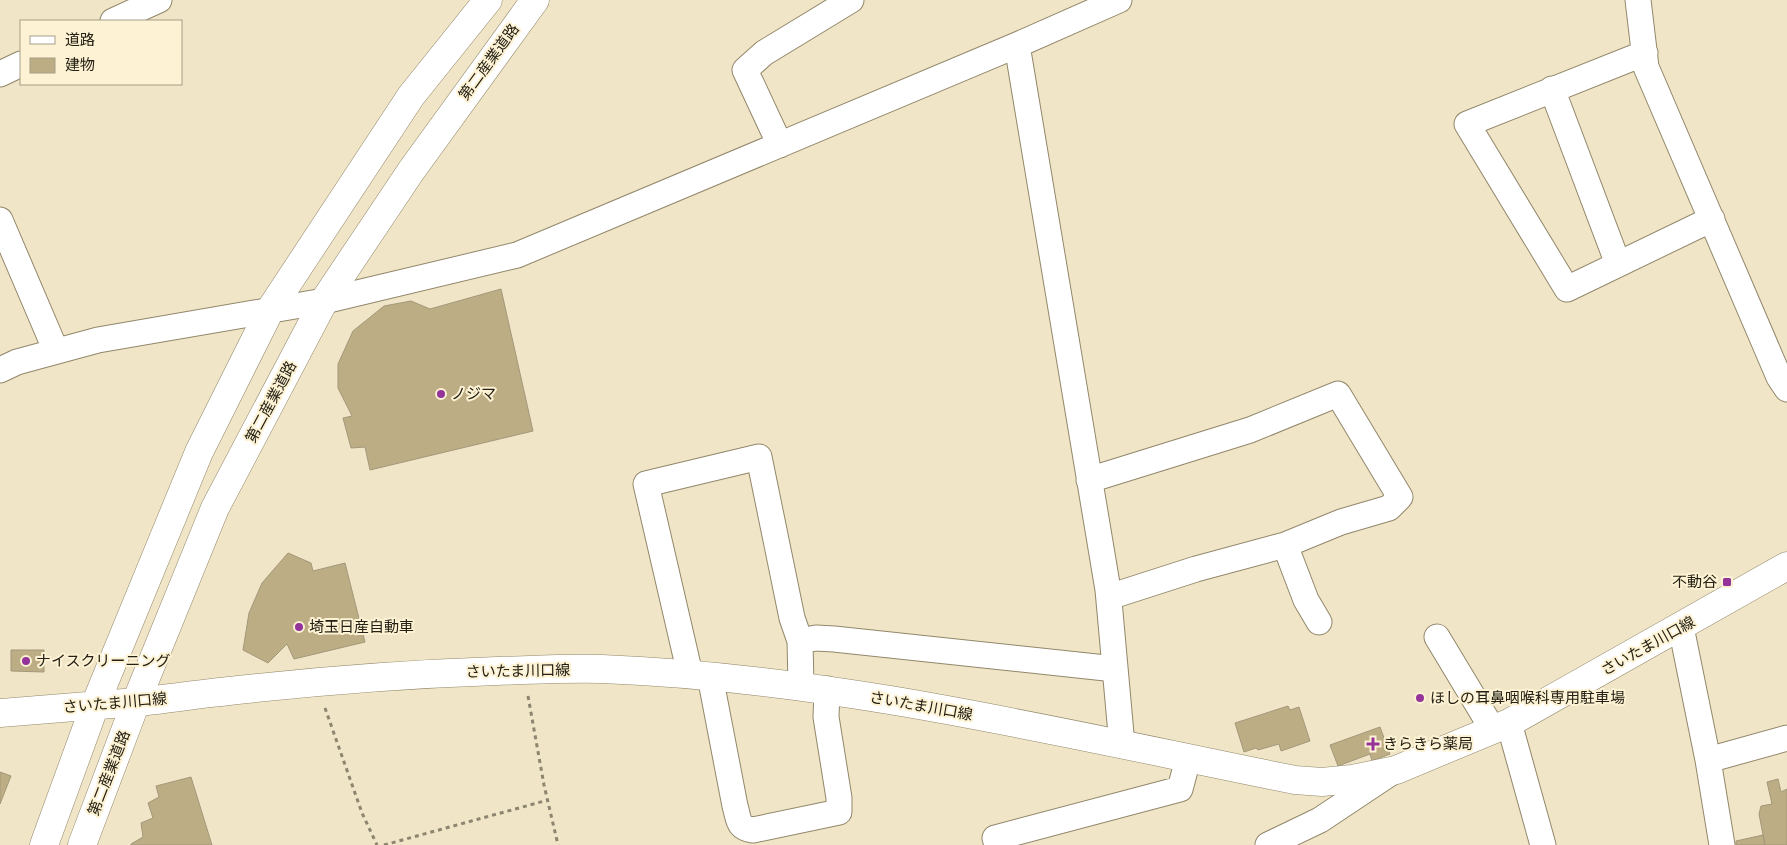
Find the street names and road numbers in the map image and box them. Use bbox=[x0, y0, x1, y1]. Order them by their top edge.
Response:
street label: 第二産業道路 bbox=[455, 20, 523, 104]
street label: 第二産業道路 bbox=[242, 358, 300, 446]
street label: さいたま川口線 bbox=[1598, 613, 1698, 679]
street label: さいたま川口線 bbox=[466, 661, 570, 681]
street label: さいたま川口線 bbox=[868, 688, 974, 724]
street label: さいたま川口線 bbox=[62, 689, 168, 717]
street label: 第二産業道路 bbox=[84, 728, 134, 818]

